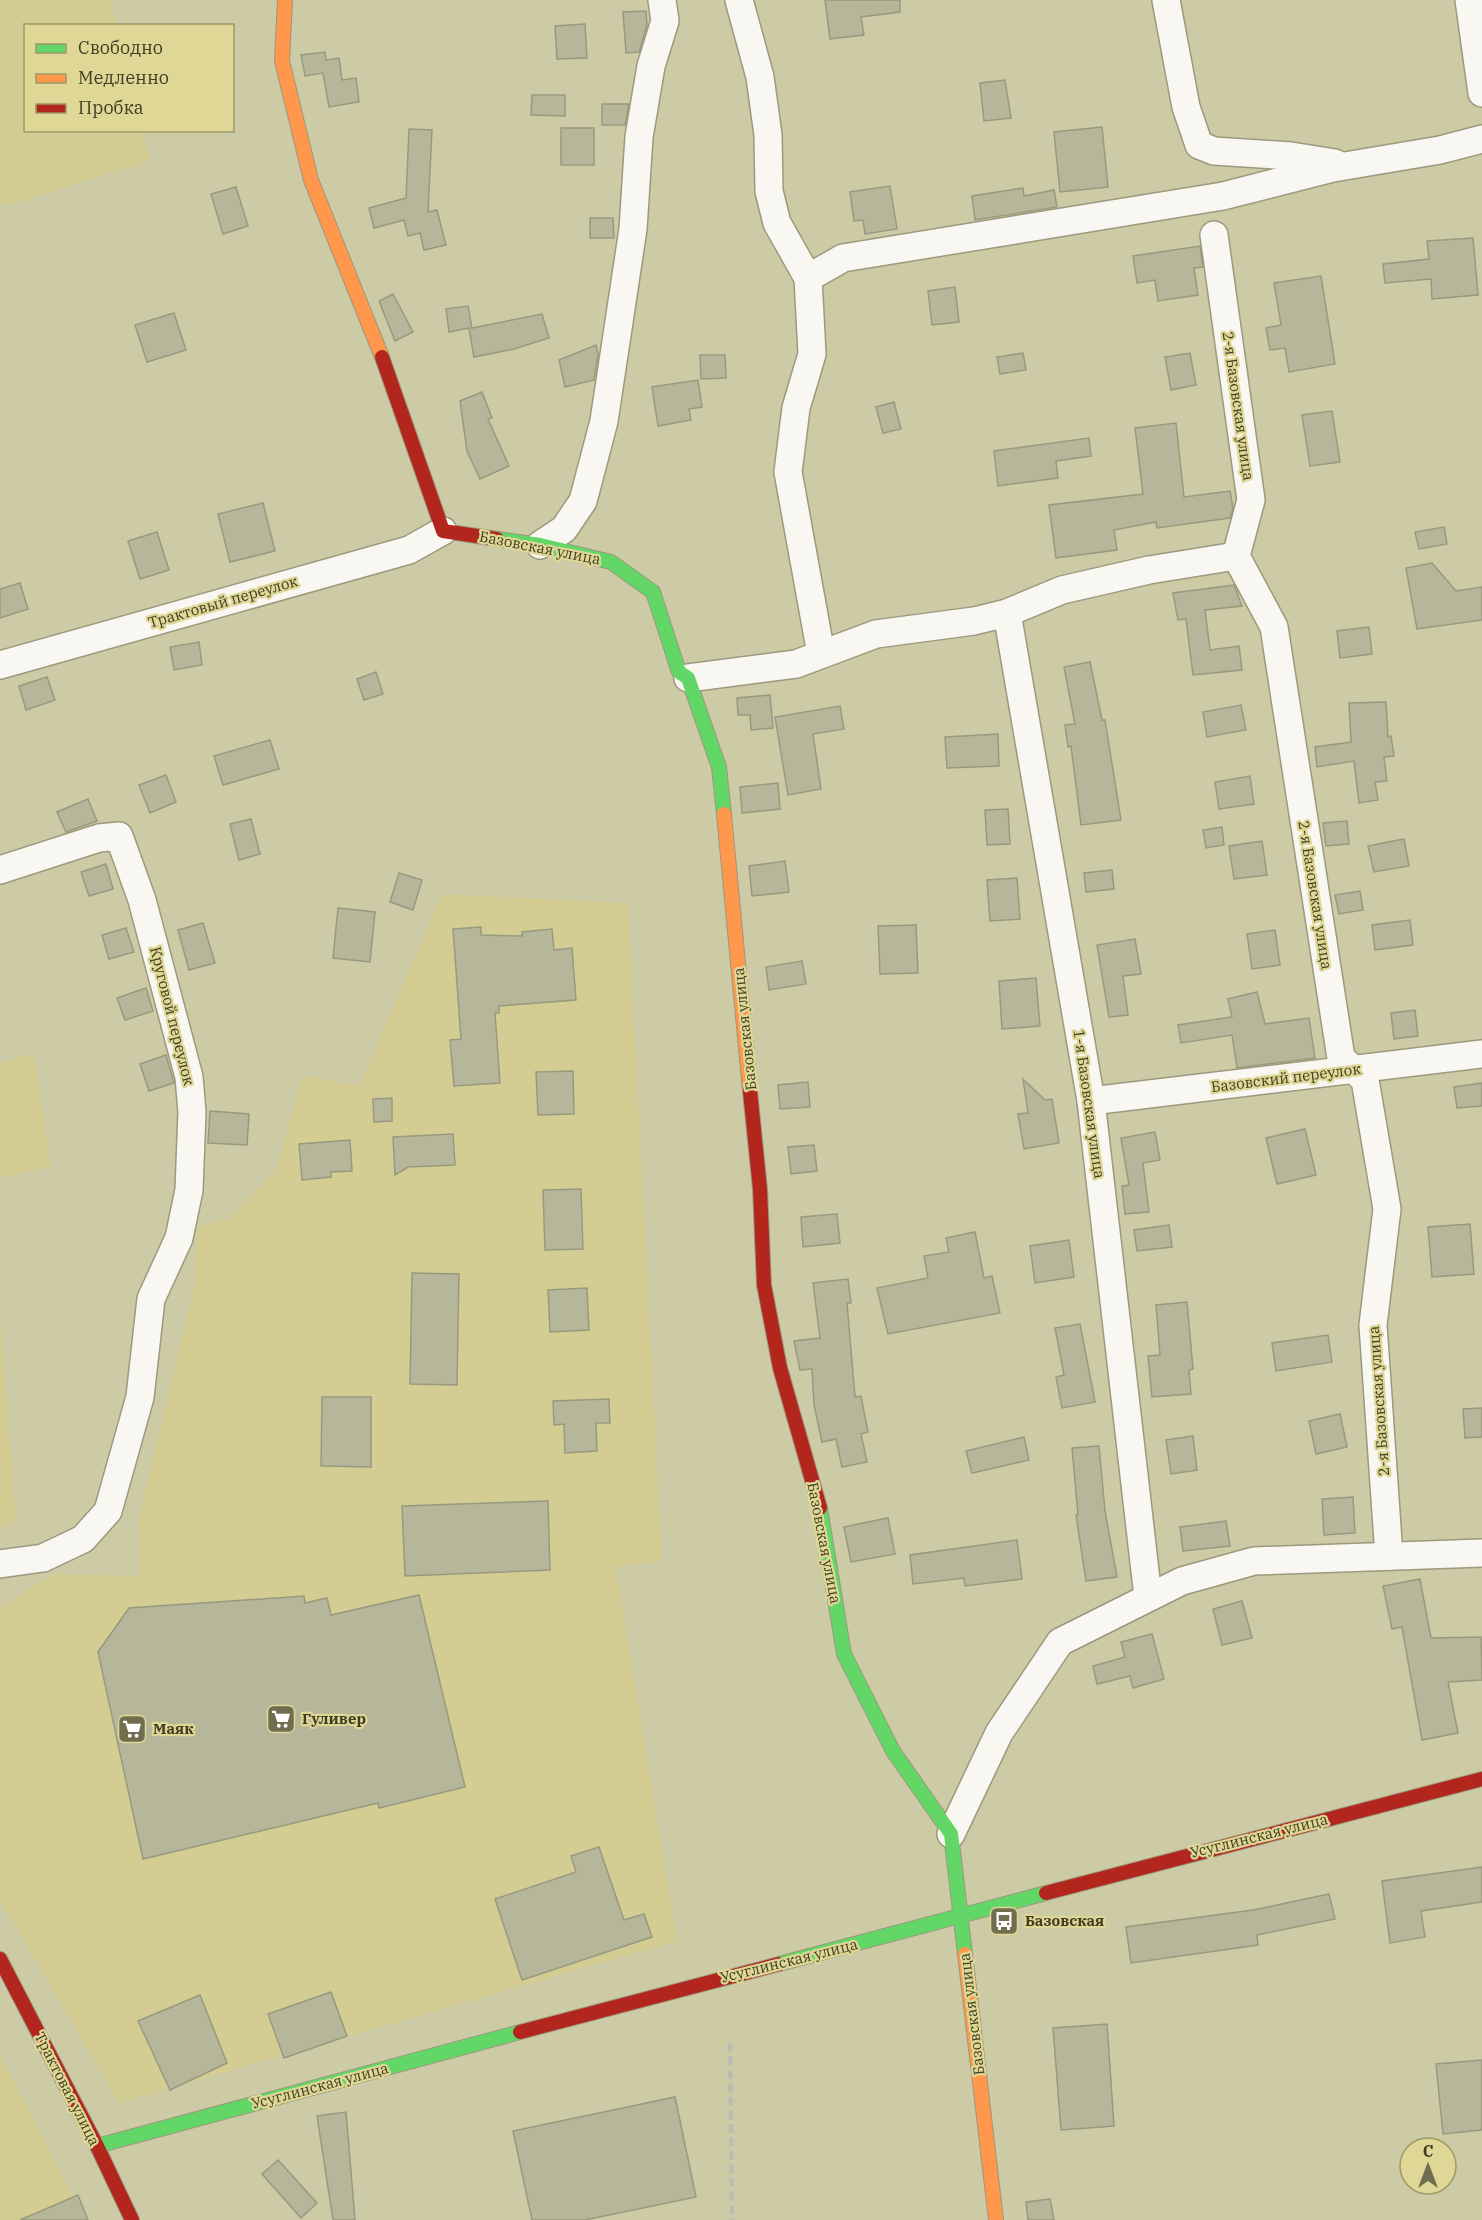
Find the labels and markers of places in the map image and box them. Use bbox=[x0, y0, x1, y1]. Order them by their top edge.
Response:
supermarket icon: Гуливер bbox=[265, 1703, 297, 1735]
place label: Гуливер bbox=[302, 1709, 366, 1728]
supermarket icon: Маяк bbox=[116, 1713, 148, 1745]
place label: Маяк bbox=[153, 1719, 193, 1738]
bus stop icon: Базовская bbox=[988, 1905, 1020, 1937]
place label: Базовская bbox=[1025, 1911, 1104, 1930]

